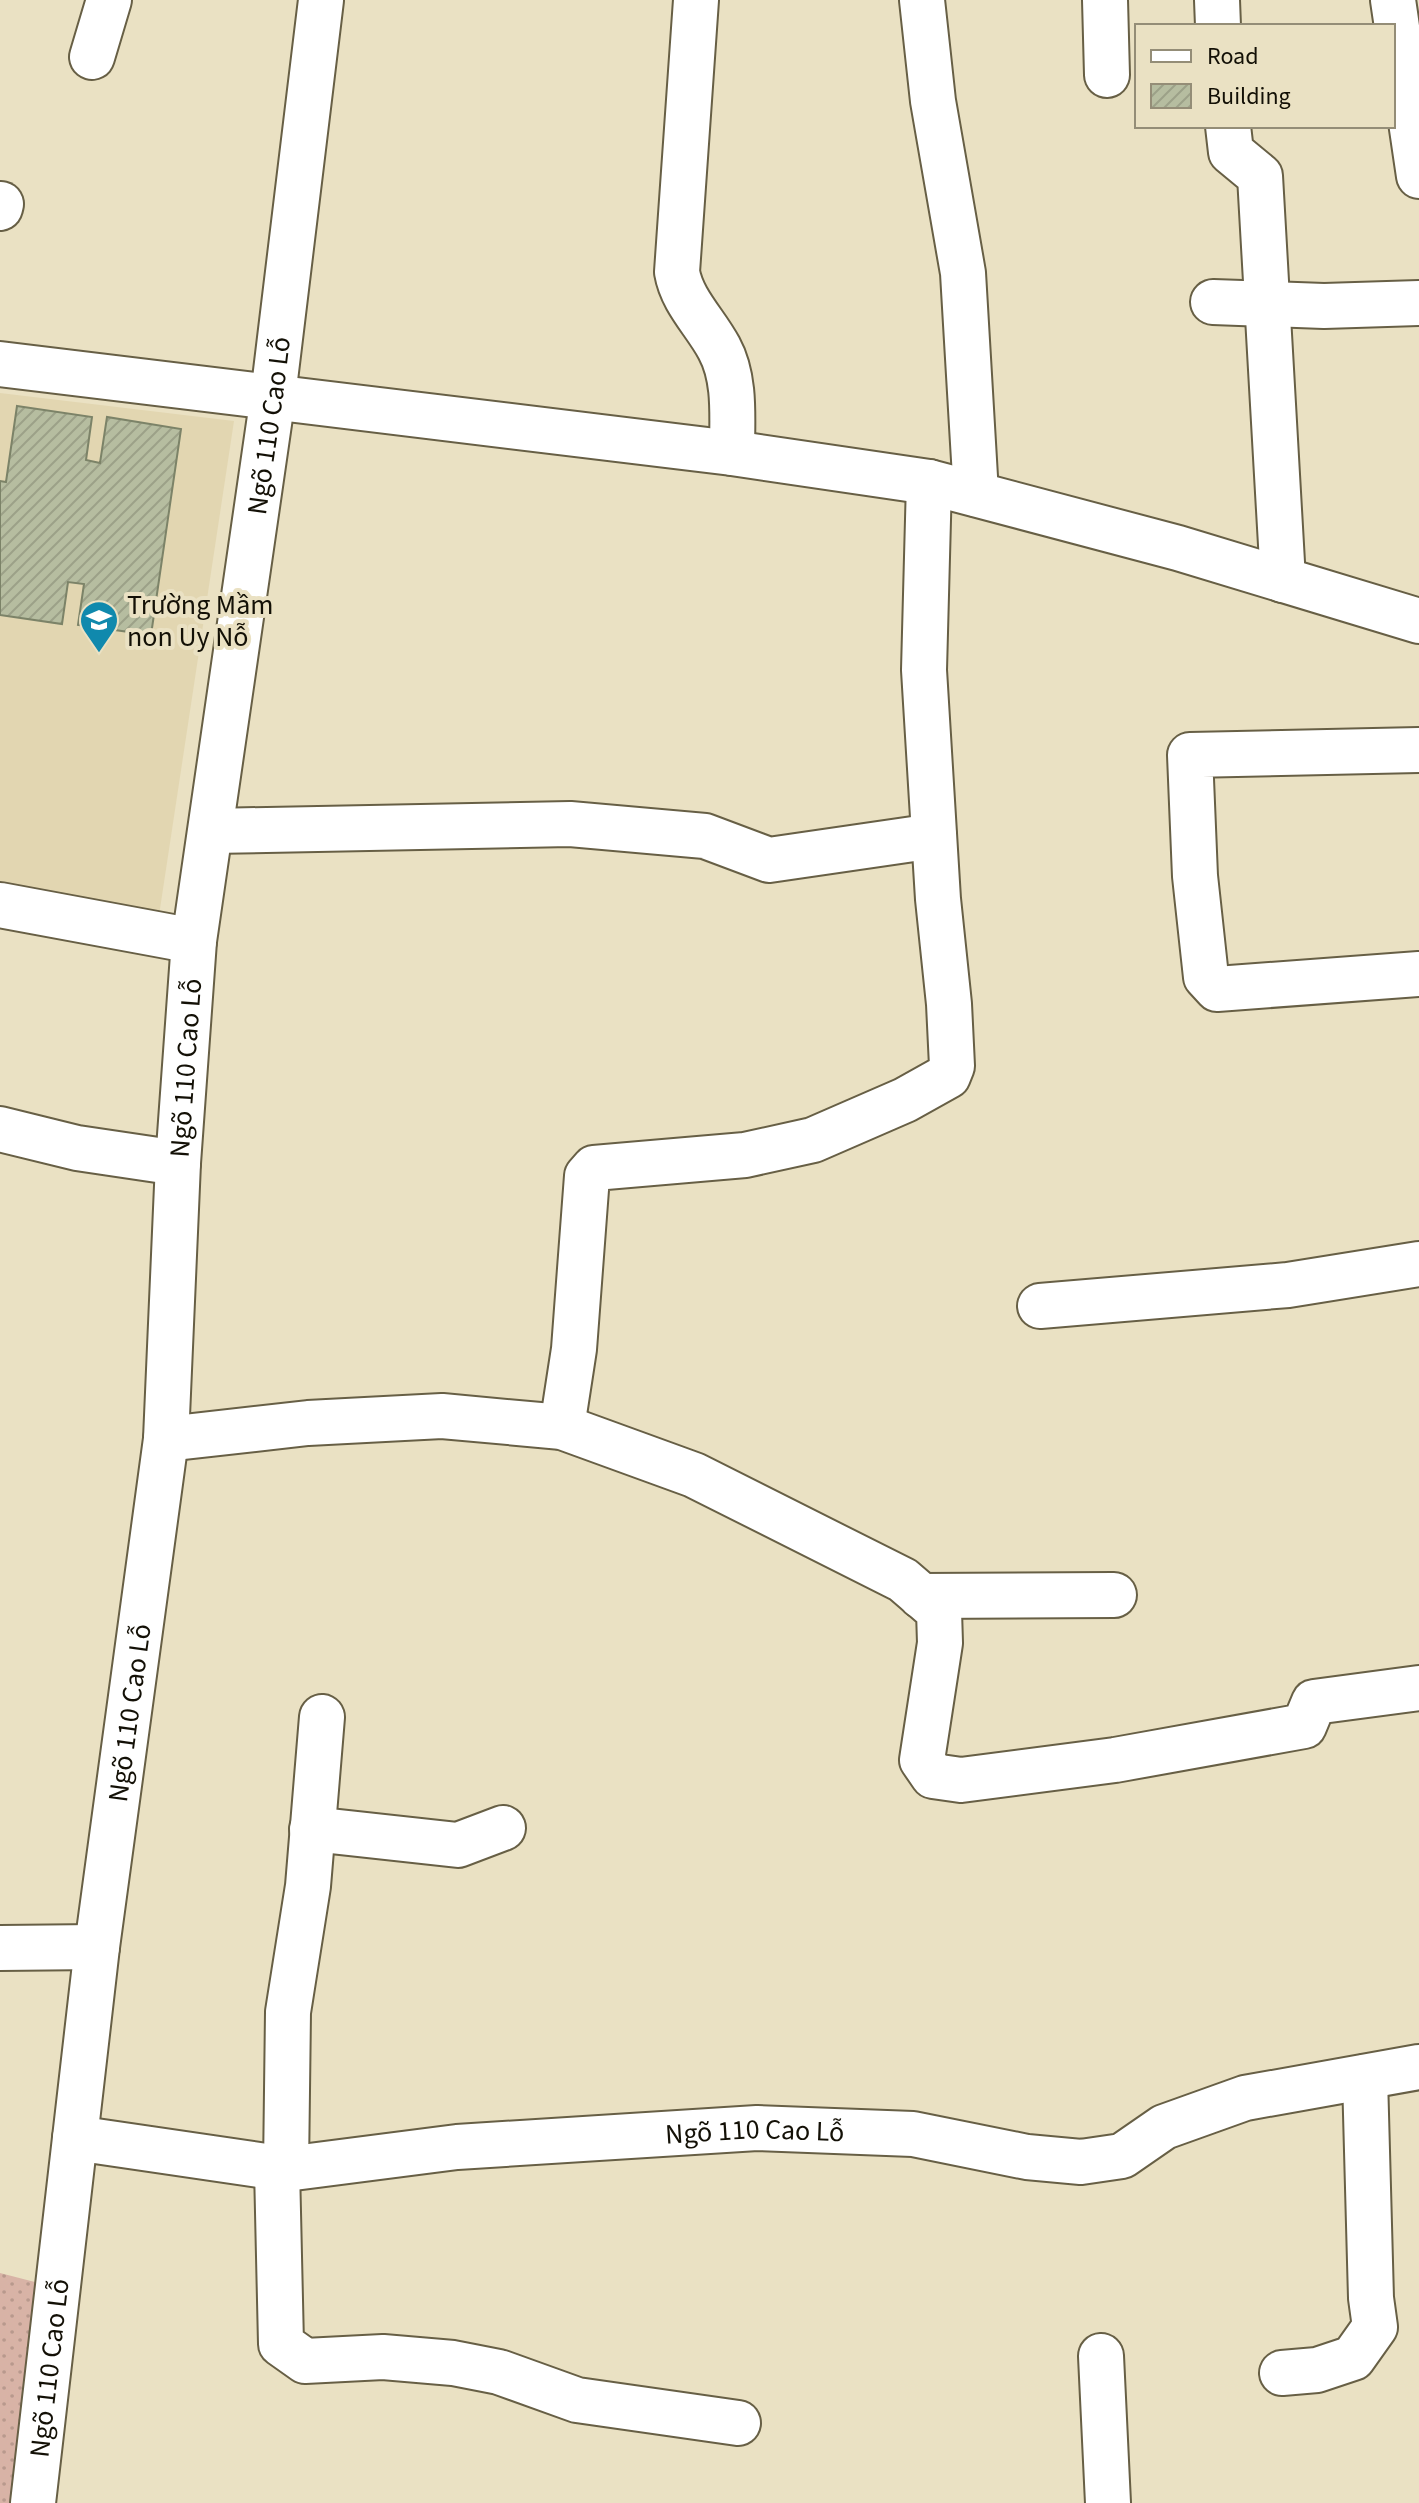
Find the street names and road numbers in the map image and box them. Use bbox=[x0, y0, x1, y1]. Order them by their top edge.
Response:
street label: Ngõ 110 Cao Lỗ bbox=[237, 334, 301, 517]
street label: Ngõ 110 Cao Lỗ bbox=[159, 977, 212, 1159]
street label: Ngõ 110 Cao Lỗ bbox=[98, 1621, 162, 1805]
street label: Ngõ 110 Cao Lỗ bbox=[664, 2109, 845, 2155]
street label: Ngõ 110 Cao Lỗ bbox=[19, 2277, 80, 2459]

